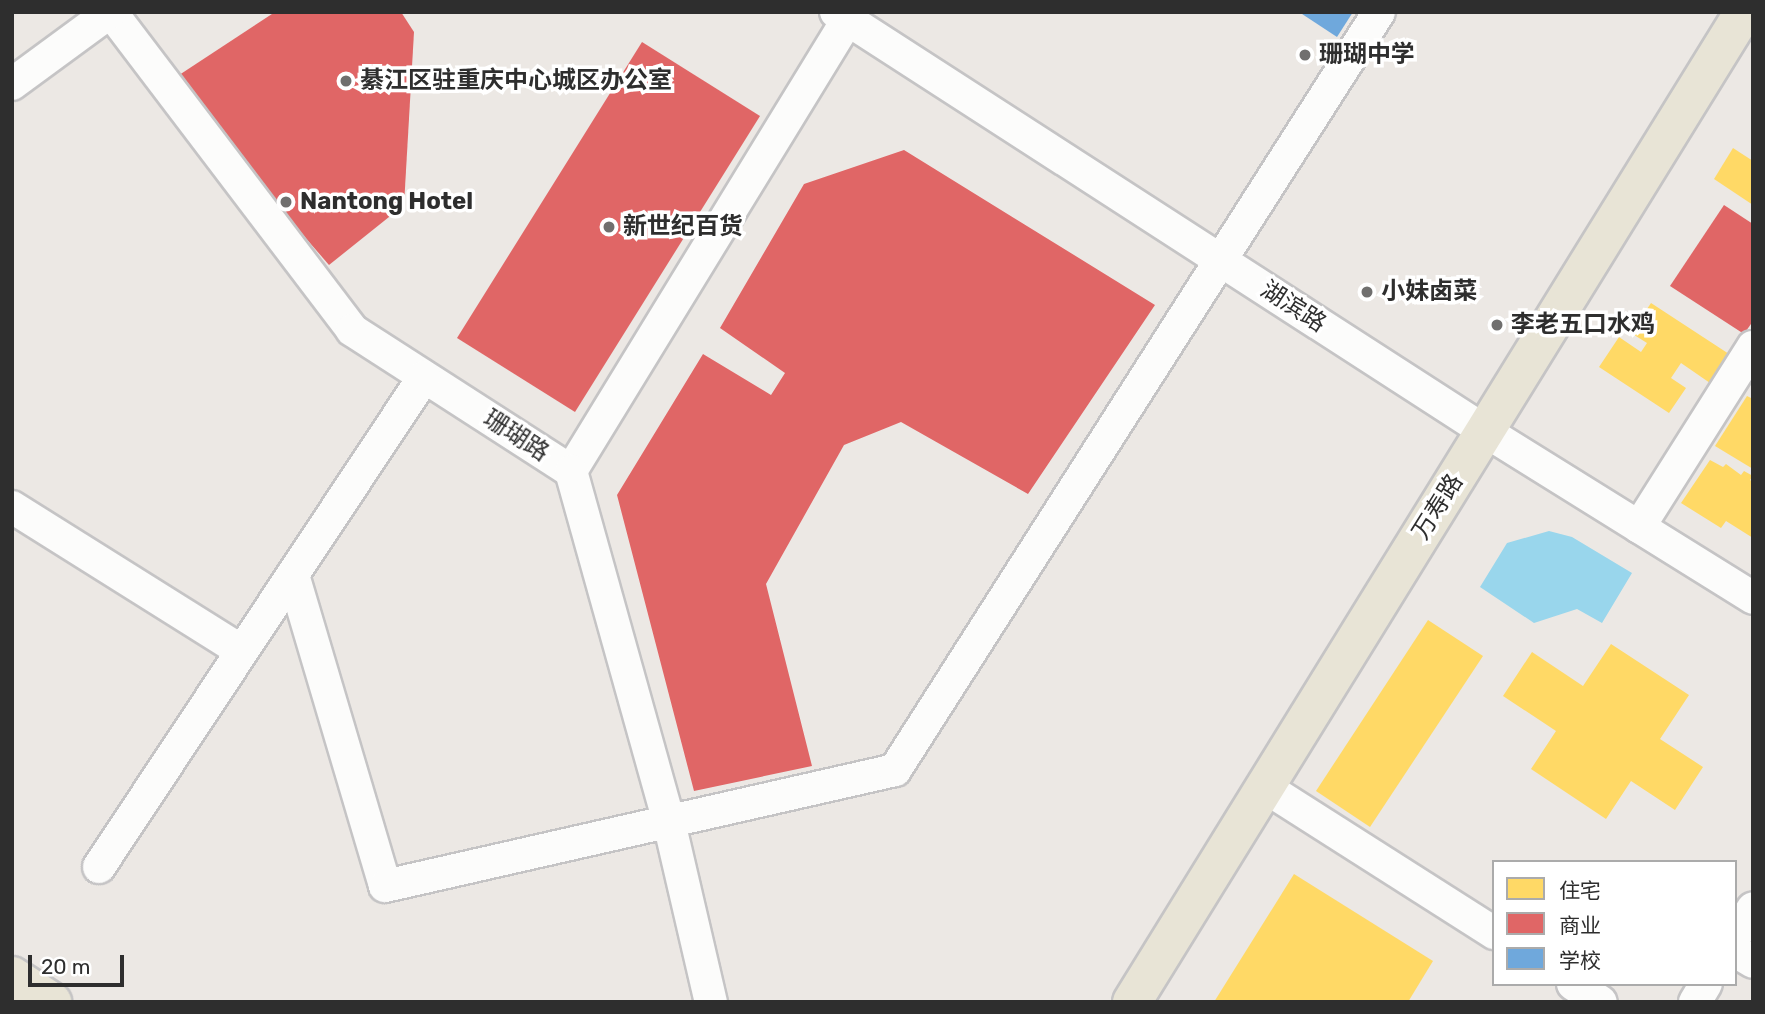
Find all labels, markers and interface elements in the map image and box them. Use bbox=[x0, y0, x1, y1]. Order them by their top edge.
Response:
place label: 珊瑚中学 bbox=[1319, 41, 1415, 69]
marker: 珊瑚中学 bbox=[1297, 47, 1313, 63]
place label: 綦江区驻重庆中心城区办公室 bbox=[360, 67, 672, 95]
marker: 綦江区驻重庆中心城区办公室 bbox=[338, 73, 354, 89]
place label: Nantong Hotel bbox=[300, 188, 473, 216]
marker: Nantong Hotel bbox=[278, 194, 294, 210]
place label: 新世纪百货 bbox=[623, 213, 743, 241]
marker: 新世纪百货 bbox=[601, 219, 617, 235]
street label: 湖滨路 bbox=[1255, 275, 1331, 339]
place label: 小妹卤菜 bbox=[1381, 278, 1477, 306]
marker: 小妹卤菜 bbox=[1359, 284, 1375, 300]
place label: 李老五口水鸡 bbox=[1511, 311, 1655, 339]
marker: 李老五口水鸡 bbox=[1489, 317, 1505, 333]
street label: 珊瑚路 bbox=[478, 404, 554, 468]
street label: 万寿路 bbox=[1407, 469, 1469, 545]
legend bbox=[1492, 860, 1737, 986]
text: 住宅 bbox=[1559, 878, 1601, 903]
text: 商业 bbox=[1559, 913, 1601, 938]
scale bar bbox=[32, 940, 128, 984]
text: 学校 bbox=[1559, 948, 1601, 973]
text: 20 m bbox=[41, 954, 90, 979]

